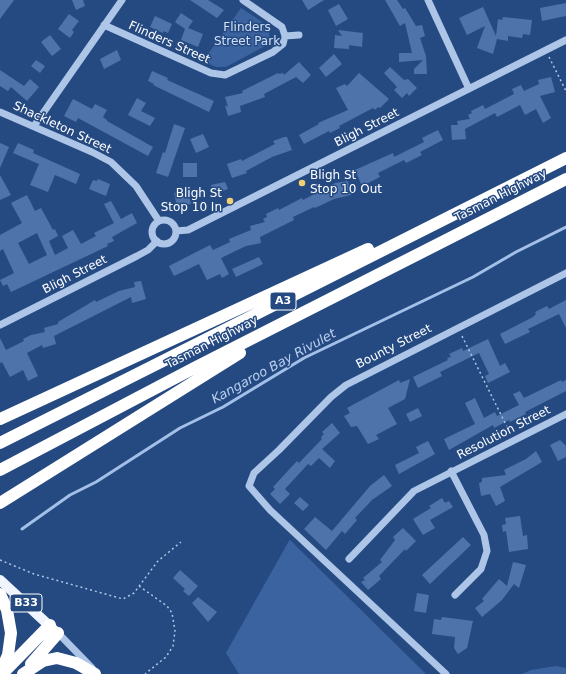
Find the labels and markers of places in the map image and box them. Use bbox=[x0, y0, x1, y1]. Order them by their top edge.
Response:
place label: Bligh St Stop 10 Out bbox=[310, 169, 382, 197]
marker: Bligh St Stop 10 Out bbox=[297, 178, 307, 188]
place label: Bligh St Stop 10 In bbox=[161, 187, 222, 215]
marker: Bligh St Stop 10 In bbox=[225, 196, 235, 206]

